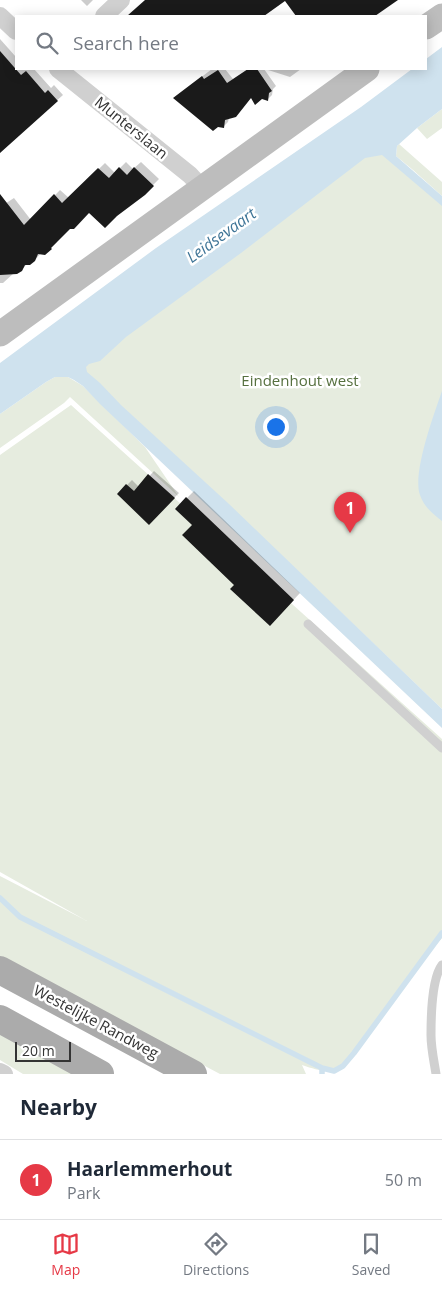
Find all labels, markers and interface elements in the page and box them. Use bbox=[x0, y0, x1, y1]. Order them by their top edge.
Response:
search box bbox=[15, 15, 427, 70]
icon: search bbox=[33, 29, 61, 57]
text: Search here bbox=[73, 30, 179, 56]
street label: Munterslaan bbox=[91, 92, 172, 163]
water label: Leidsevaart bbox=[182, 202, 261, 268]
park label: Eindenhout west bbox=[241, 370, 359, 390]
your location bbox=[263, 414, 289, 440]
pin: 1 bbox=[334, 492, 366, 533]
street label: Westelijke Randweg bbox=[30, 980, 162, 1063]
scale bar bbox=[15, 1039, 71, 1062]
text: 20 m bbox=[22, 1041, 55, 1060]
text: Nearby bbox=[20, 1093, 97, 1121]
text: Haarlemmerhout bbox=[67, 1156, 232, 1182]
text: 1 bbox=[31, 1169, 41, 1191]
text: 50 m bbox=[385, 1169, 422, 1191]
text: Park bbox=[67, 1182, 100, 1204]
tab: Map bbox=[51, 1230, 80, 1279]
tab: Directions bbox=[183, 1230, 249, 1279]
tab: Saved bbox=[352, 1230, 391, 1279]

